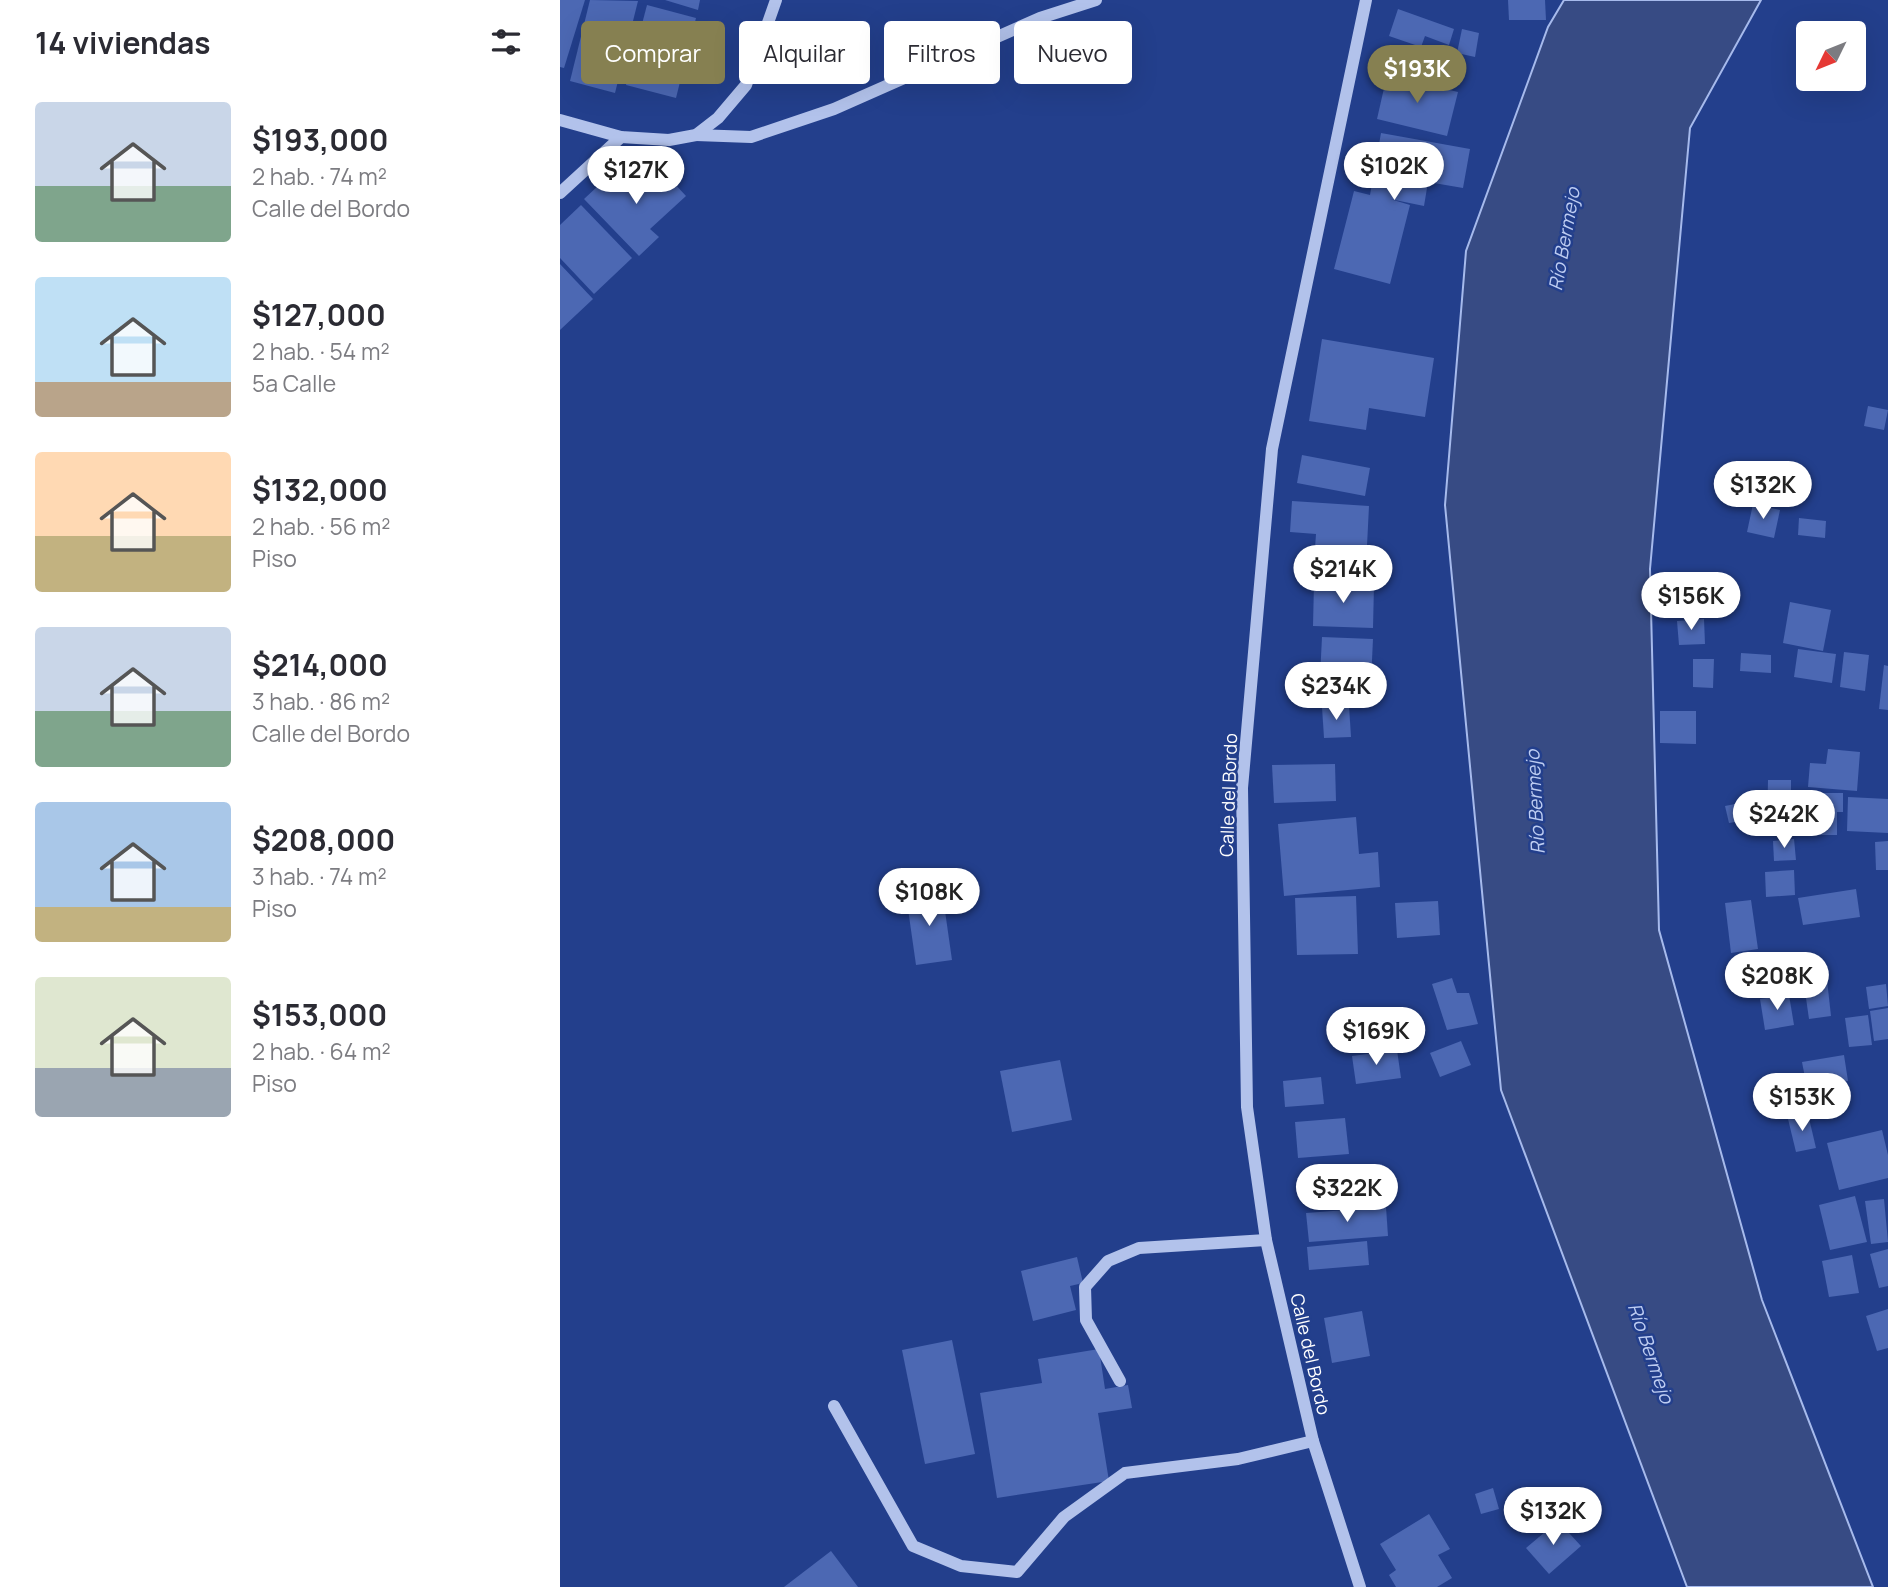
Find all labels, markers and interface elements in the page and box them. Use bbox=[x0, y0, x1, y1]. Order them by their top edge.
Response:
chip: Comprar bbox=[581, 21, 725, 84]
chip: Alquilar bbox=[739, 21, 870, 84]
chip: Filtros bbox=[884, 21, 1000, 84]
chip: Nuevo bbox=[1014, 21, 1132, 84]
north arrow bbox=[1796, 21, 1866, 91]
map controls bbox=[1796, 21, 1866, 91]
text: 14 viviendas bbox=[35, 22, 211, 63]
icon: filters bbox=[487, 23, 525, 61]
pin: $193K bbox=[1368, 46, 1466, 105]
text: $193K bbox=[1383, 52, 1451, 84]
text: $193,000 bbox=[252, 119, 388, 160]
icon: home bbox=[91, 130, 175, 214]
pin: $102K bbox=[1345, 142, 1443, 202]
pin: $127K bbox=[587, 146, 685, 206]
text: $102K bbox=[1360, 149, 1428, 181]
text: $127K bbox=[603, 153, 669, 185]
text: 2 hab. · 74 m² bbox=[252, 160, 387, 192]
water label: Río Bermejo bbox=[1542, 184, 1586, 293]
text: Calle del Bordo bbox=[252, 192, 410, 224]
text: $127,000 bbox=[252, 294, 386, 335]
icon: home bbox=[91, 305, 175, 389]
text: 2 hab. · 54 m² bbox=[252, 335, 390, 367]
text: 5a Calle bbox=[252, 367, 336, 399]
pin: $132K bbox=[1714, 462, 1812, 521]
text: $132K bbox=[1730, 468, 1796, 500]
text: $132,000 bbox=[252, 469, 388, 510]
icon: home bbox=[91, 480, 175, 564]
text: 2 hab. · 56 m² bbox=[252, 510, 390, 542]
text: Piso bbox=[252, 542, 297, 574]
pin: $214K bbox=[1294, 546, 1392, 605]
text: $214K bbox=[1309, 552, 1377, 584]
pin: $156K bbox=[1642, 572, 1740, 632]
text: $156K bbox=[1657, 579, 1725, 611]
text: $214,000 bbox=[252, 644, 388, 685]
icon: home bbox=[91, 655, 175, 739]
pin: $234K bbox=[1287, 662, 1385, 722]
text: $234K bbox=[1301, 669, 1371, 701]
text: 3 hab. · 86 m² bbox=[252, 685, 390, 717]
text: Calle del Bordo bbox=[252, 717, 410, 749]
street label: Calle del Bordo bbox=[1214, 733, 1242, 857]
water label: Río Bermejo bbox=[1519, 748, 1551, 855]
pin: $242K bbox=[1735, 790, 1833, 850]
text: $242K bbox=[1749, 797, 1819, 829]
text: $208,000 bbox=[252, 819, 395, 860]
icon: home bbox=[91, 830, 175, 914]
text: 3 hab. · 74 m² bbox=[252, 860, 387, 892]
pin: $108K bbox=[880, 869, 978, 928]
text: $108K bbox=[895, 875, 963, 907]
text: Piso bbox=[252, 892, 297, 924]
pin: $208K bbox=[1728, 953, 1826, 1012]
text: $208K bbox=[1741, 959, 1813, 991]
text: $153,000 bbox=[252, 994, 387, 1035]
icon: home bbox=[91, 1005, 175, 1089]
pin: $169K bbox=[1327, 1007, 1425, 1067]
text: $169K bbox=[1342, 1014, 1410, 1046]
text: 2 hab. · 64 m² bbox=[252, 1035, 391, 1067]
text: Piso bbox=[252, 1067, 297, 1099]
pin: $153K bbox=[1753, 1074, 1851, 1133]
text: $153K bbox=[1769, 1080, 1835, 1112]
pin: $322K bbox=[1298, 1164, 1396, 1224]
text: $322K bbox=[1312, 1171, 1382, 1203]
street label: Calle del Bordo bbox=[1285, 1291, 1337, 1417]
water label: Río Bermejo bbox=[1622, 1299, 1681, 1408]
pin: $132K bbox=[1504, 1488, 1602, 1547]
text: $132K bbox=[1520, 1494, 1586, 1526]

